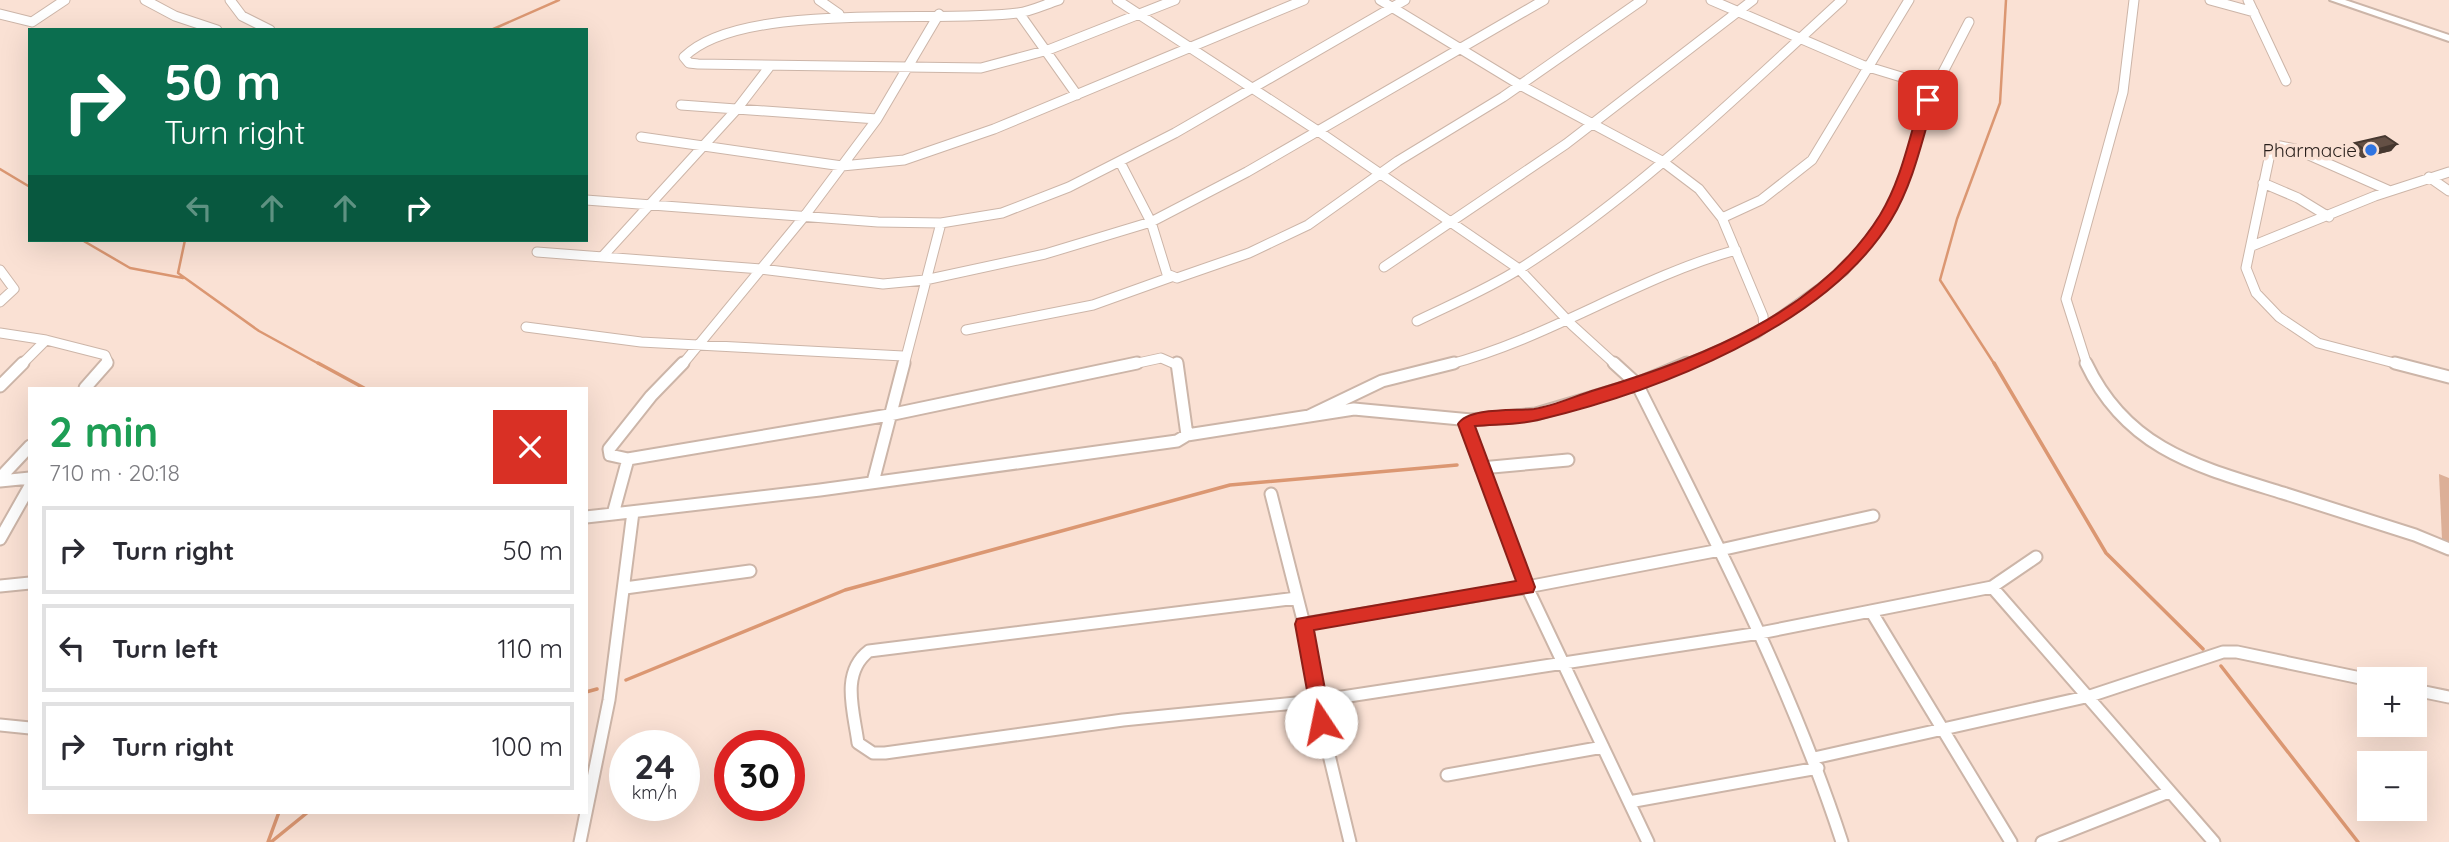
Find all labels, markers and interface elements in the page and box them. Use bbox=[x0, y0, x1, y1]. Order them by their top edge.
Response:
text: 50 m bbox=[164, 51, 281, 112]
icon: right bbox=[49, 56, 140, 147]
pin bbox=[1898, 70, 1958, 130]
icon: arrive bbox=[1909, 81, 1947, 119]
text: Turn right bbox=[164, 112, 305, 152]
place label: Pharmacie bbox=[2263, 138, 2357, 162]
marker: Pharmacie bbox=[2363, 142, 2379, 158]
icon: left bbox=[180, 189, 218, 227]
icon: ahead bbox=[253, 189, 291, 227]
icon: ahead bbox=[326, 189, 364, 227]
icon: right bbox=[399, 189, 437, 227]
text: 2 min bbox=[49, 405, 158, 458]
button: close bbox=[493, 410, 567, 484]
text: 710 m · 20:18 bbox=[49, 458, 180, 487]
icon: right bbox=[53, 531, 91, 569]
text: Turn right bbox=[112, 534, 234, 567]
text: 50 m bbox=[503, 534, 563, 567]
icon: left bbox=[53, 629, 91, 667]
text: Turn left bbox=[112, 632, 219, 665]
text: 110 m bbox=[497, 632, 563, 665]
map controls bbox=[2357, 667, 2427, 821]
button: + bbox=[2357, 667, 2427, 737]
position arrow bbox=[1284, 685, 1358, 759]
icon: right bbox=[53, 727, 91, 765]
text: Turn right bbox=[112, 730, 234, 763]
text: 100 m bbox=[492, 730, 563, 763]
speed limit sign: 30 bbox=[714, 730, 805, 821]
text: 24 bbox=[634, 744, 675, 788]
button: − bbox=[2357, 751, 2427, 821]
text: km/h bbox=[632, 781, 677, 804]

